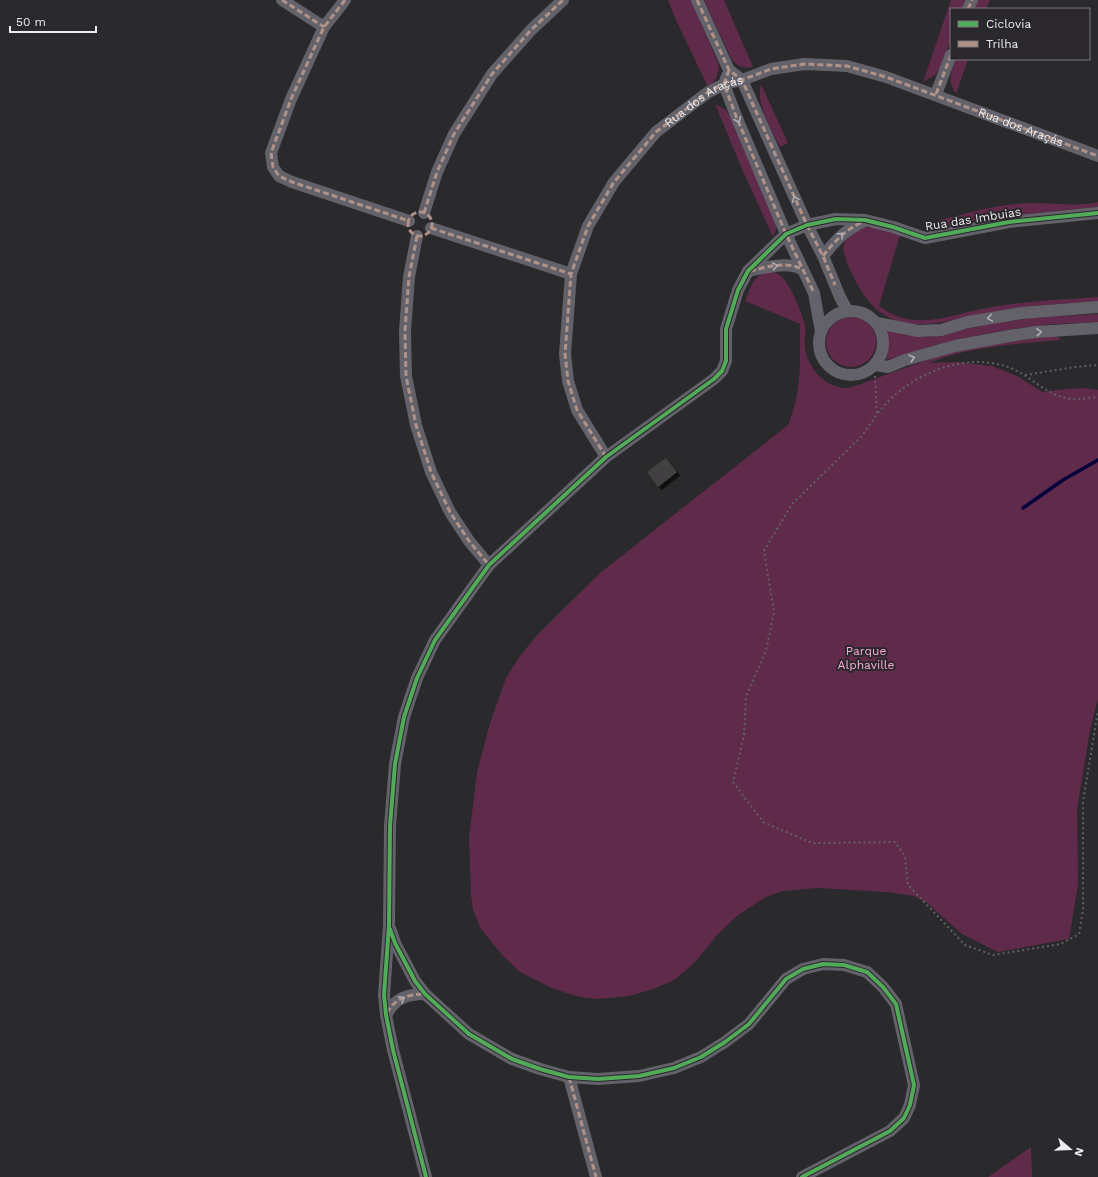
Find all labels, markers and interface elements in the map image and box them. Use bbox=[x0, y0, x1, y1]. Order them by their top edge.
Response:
scale bar bbox=[10, 8, 96, 34]
legend bbox=[950, 8, 1090, 60]
text: 50 m bbox=[16, 15, 46, 29]
text: Ciclovia bbox=[986, 17, 1031, 31]
text: Trilha bbox=[986, 37, 1019, 51]
street label: Rua dos Araçás bbox=[662, 73, 744, 130]
street label: Rua dos Araçás bbox=[976, 105, 1065, 149]
one-way arrow bbox=[733, 116, 741, 124]
one-way arrow bbox=[792, 195, 800, 203]
street label: Rua das Imbuias bbox=[924, 205, 1022, 233]
one-way arrow bbox=[837, 233, 844, 240]
one-way arrow bbox=[772, 262, 778, 271]
one-way arrow bbox=[987, 313, 993, 322]
one-way arrow bbox=[1036, 327, 1042, 336]
one-way arrow bbox=[908, 354, 915, 363]
park label: Parque Alphaville bbox=[838, 644, 894, 672]
one-way arrow bbox=[398, 996, 405, 1003]
north arrow bbox=[1050, 1129, 1090, 1169]
text: N bbox=[1072, 1146, 1086, 1158]

